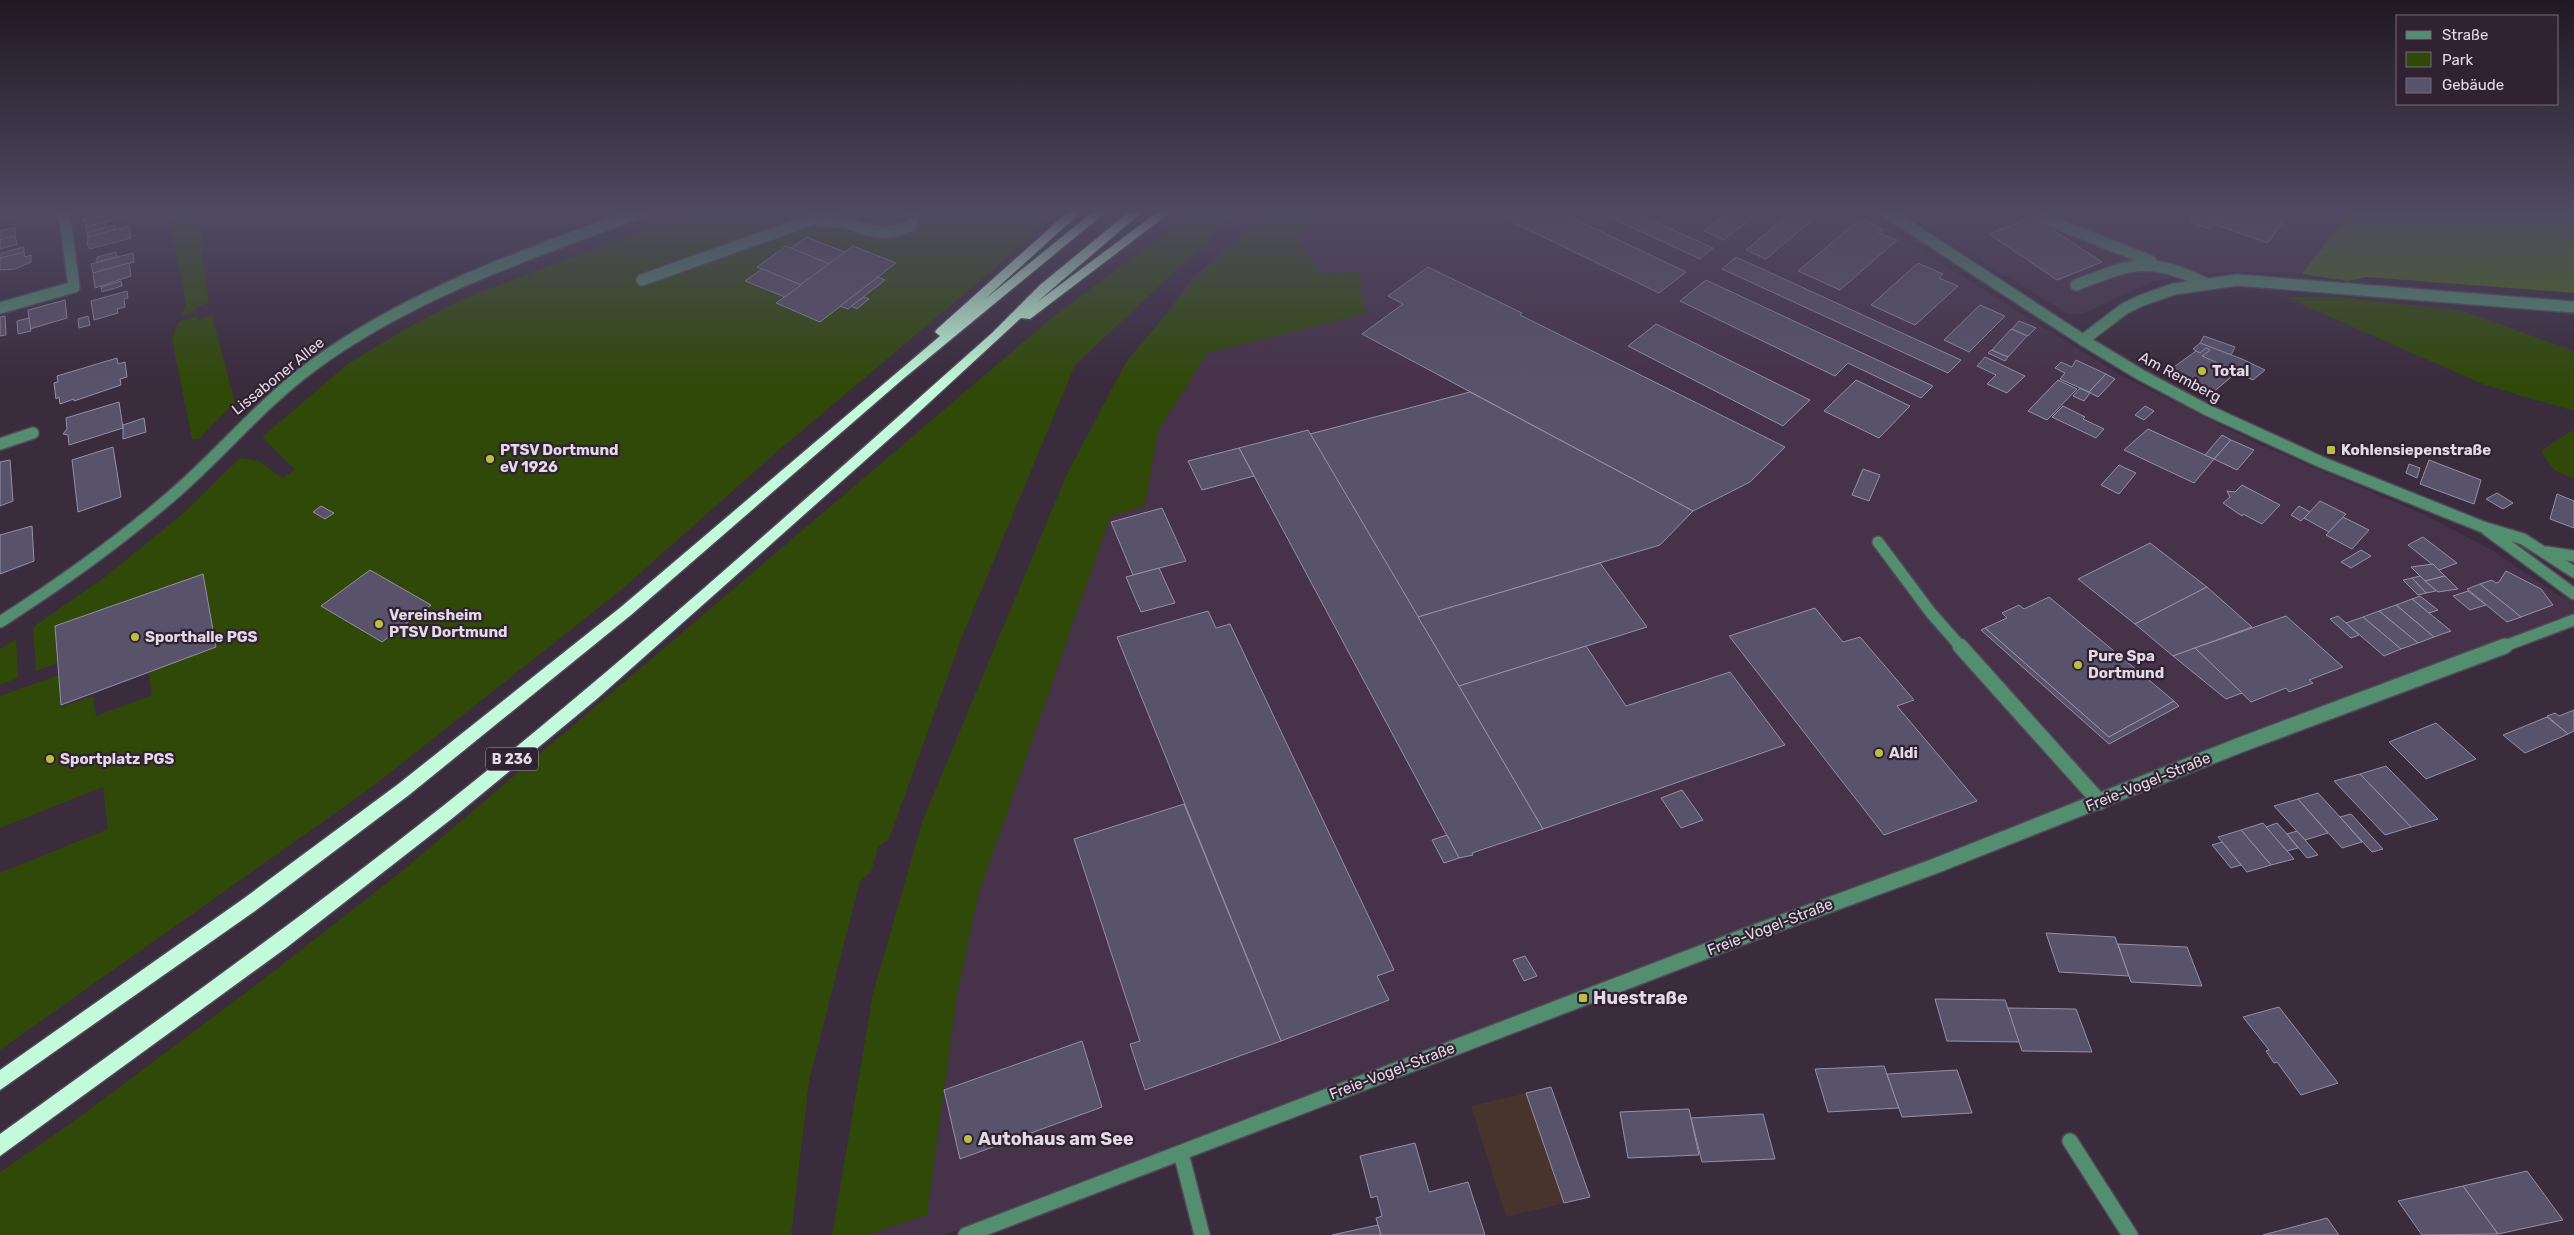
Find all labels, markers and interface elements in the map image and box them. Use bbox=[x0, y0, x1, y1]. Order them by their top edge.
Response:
legend bbox=[2396, 15, 2559, 105]
text: Straße bbox=[2442, 26, 2488, 44]
text: Park bbox=[2442, 51, 2473, 69]
text: Gebäude bbox=[2442, 76, 2504, 94]
street label: Lissaboner Allee bbox=[228, 333, 328, 419]
street label: Am Remberg bbox=[2136, 348, 2224, 406]
place label: Total bbox=[2212, 362, 2249, 380]
marker: Total bbox=[2196, 365, 2208, 377]
place label: PTSV Dortmund eV 1926 bbox=[500, 441, 619, 476]
place label: Kohlensiepenstraße bbox=[2341, 441, 2491, 459]
marker: Kohlensiepenstraße bbox=[2325, 444, 2337, 456]
marker: PTSV Dortmund eV 1926 bbox=[484, 453, 496, 465]
place label: Vereinsheim PTSV Dortmund bbox=[389, 606, 508, 641]
marker: Vereinsheim PTSV Dortmund bbox=[373, 618, 385, 630]
place label: Sporthalle PGS bbox=[145, 628, 258, 646]
marker: Sporthalle PGS bbox=[129, 631, 141, 643]
place label: Pure Spa Dortmund bbox=[2088, 647, 2164, 682]
marker: Pure Spa Dortmund bbox=[2072, 659, 2084, 671]
place label: Aldi bbox=[1889, 744, 1918, 762]
marker: Aldi bbox=[1873, 747, 1885, 759]
road number: B 236 bbox=[486, 748, 538, 771]
street label: Freie-Vogel-Straße bbox=[2083, 749, 2213, 815]
place label: Sportplatz PGS bbox=[60, 750, 174, 768]
marker: Sportplatz PGS bbox=[44, 753, 56, 765]
street label: Freie-Vogel-Straße bbox=[1705, 895, 1835, 959]
place label: Huestraße bbox=[1593, 987, 1688, 1009]
marker: Huestraße bbox=[1577, 992, 1589, 1004]
street label: Freie-Vogel-Straße bbox=[1327, 1039, 1457, 1103]
place label: Autohaus am See bbox=[978, 1128, 1134, 1150]
marker: Autohaus am See bbox=[962, 1133, 974, 1145]

